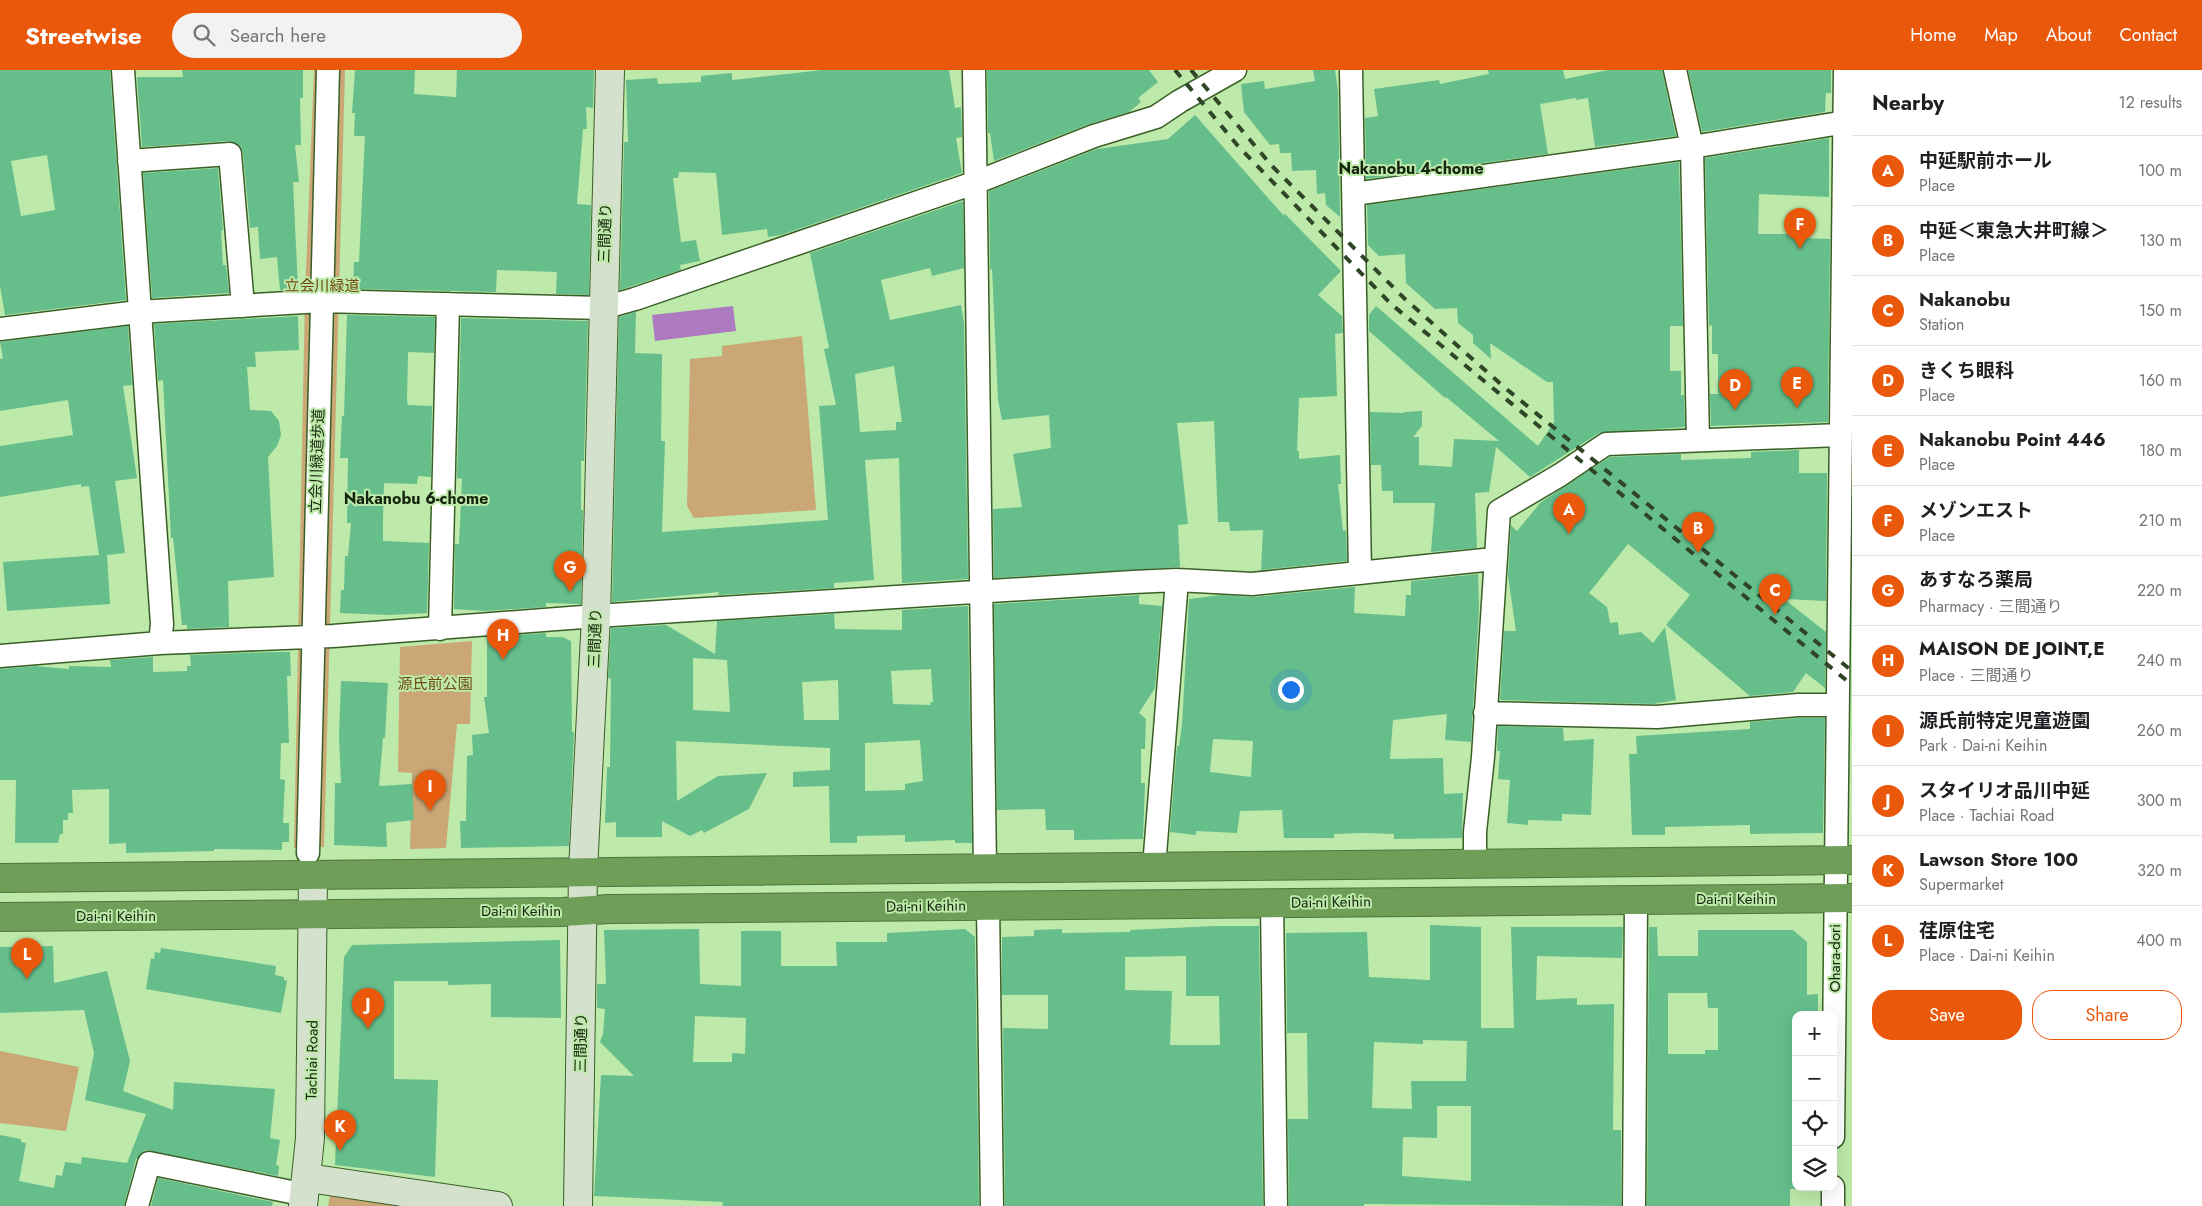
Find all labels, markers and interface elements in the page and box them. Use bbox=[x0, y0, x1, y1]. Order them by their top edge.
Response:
search box bbox=[172, 13, 522, 58]
text: Streetwise bbox=[25, 18, 142, 53]
icon: search bbox=[190, 21, 218, 49]
text: Search here bbox=[230, 22, 326, 49]
text: Home bbox=[1910, 22, 1956, 48]
text: Map bbox=[1984, 22, 2018, 48]
text: About bbox=[2046, 22, 2091, 48]
text: Contact bbox=[2119, 22, 2177, 48]
text: Nearby bbox=[1872, 88, 1944, 118]
text: 12 results bbox=[2119, 91, 2182, 114]
text: 中延駅前ホール bbox=[1919, 147, 2052, 174]
district label: Nakanobu 4-chome bbox=[1338, 157, 1484, 180]
text: A bbox=[1882, 159, 1894, 182]
text: 100 m bbox=[2138, 159, 2182, 182]
text: Place bbox=[1919, 174, 1955, 197]
street label: 三間通り bbox=[593, 203, 617, 263]
pin: F bbox=[1784, 208, 1816, 249]
text: 中延＜東急大井町線＞ bbox=[1919, 217, 2109, 244]
text: B bbox=[1883, 229, 1893, 252]
text: 130 m bbox=[2139, 229, 2182, 252]
text: Place bbox=[1919, 244, 1955, 267]
park label: 立会川緑道 bbox=[284, 275, 360, 297]
text: Nakanobu bbox=[1919, 286, 2010, 313]
text: C bbox=[1882, 299, 1894, 322]
text: 150 m bbox=[2139, 299, 2182, 322]
text: Station bbox=[1919, 313, 1964, 336]
text: きくち眼科 bbox=[1919, 357, 2014, 384]
pin: E bbox=[1781, 367, 1813, 408]
pin: D bbox=[1719, 369, 1751, 410]
text: D bbox=[1882, 369, 1894, 392]
text: 160 m bbox=[2139, 369, 2182, 392]
text: Place bbox=[1919, 384, 1955, 407]
street label: 立会川緑道歩道 bbox=[304, 408, 330, 514]
text: Nakanobu Point 446 bbox=[1919, 426, 2106, 453]
text: E bbox=[1883, 439, 1893, 462]
text: 180 m bbox=[2139, 439, 2182, 462]
text: Place bbox=[1919, 453, 1955, 476]
district label: Nakanobu 6-chome bbox=[344, 487, 488, 510]
pin: A bbox=[1553, 493, 1585, 534]
text: メゾンエスト bbox=[1919, 497, 2033, 524]
text: F bbox=[1884, 509, 1892, 532]
text: 210 m bbox=[2139, 509, 2182, 532]
pin: B bbox=[1682, 512, 1714, 553]
text: Place bbox=[1919, 524, 1955, 547]
pin: G bbox=[554, 551, 586, 592]
text: あすなろ薬局 bbox=[1919, 566, 2033, 593]
pin: C bbox=[1759, 574, 1791, 615]
text: G bbox=[1881, 579, 1895, 602]
text: 220 m bbox=[2137, 579, 2182, 602]
text: Pharmacy · 三間通り bbox=[1919, 595, 2063, 618]
street label: 三間通り bbox=[583, 608, 607, 668]
pin: H bbox=[487, 619, 519, 660]
text: MAISON DE JOINT,E bbox=[1919, 635, 2105, 662]
text: H bbox=[1882, 649, 1894, 672]
text: 240 m bbox=[2137, 649, 2182, 672]
text: Place · 三間通り bbox=[1919, 664, 2033, 687]
park label: 源氏前公園 bbox=[397, 673, 473, 695]
your location bbox=[1278, 677, 1304, 703]
text: 源氏前特定児童遊園 bbox=[1919, 707, 2090, 734]
text: I bbox=[1885, 719, 1891, 742]
text: 260 m bbox=[2137, 719, 2182, 742]
text: Park · Dai-ni Keihin bbox=[1919, 734, 2047, 757]
pin: I bbox=[414, 770, 446, 811]
text: スタイリオ品川中延 bbox=[1919, 777, 2090, 804]
text: J bbox=[1885, 789, 1891, 812]
text: 300 m bbox=[2137, 789, 2182, 812]
text: Place · Tachiai Road bbox=[1919, 804, 2054, 827]
text: Lawson Store 100 bbox=[1919, 846, 2078, 873]
text: K bbox=[1882, 859, 1894, 882]
text: 320 m bbox=[2137, 859, 2182, 882]
text: Supermarket bbox=[1919, 873, 2004, 896]
street label: Dai-ni Keihin bbox=[1696, 888, 1776, 910]
street label: Dai-ni Keihin bbox=[1291, 890, 1371, 914]
street label: Dai-ni Keihin bbox=[886, 894, 966, 918]
street label: Dai-ni Keihin bbox=[481, 900, 561, 922]
street label: Dai-ni Keihin bbox=[76, 905, 156, 927]
text: 荏原住宅 bbox=[1919, 917, 1995, 944]
street label: Ohara-dori bbox=[1824, 924, 1846, 992]
text: L bbox=[1884, 929, 1892, 952]
text: 400 m bbox=[2136, 929, 2182, 952]
pin: L bbox=[11, 938, 43, 979]
text: Place · Dai-ni Keihin bbox=[1919, 944, 2055, 967]
pin: J bbox=[352, 988, 384, 1029]
button: Save bbox=[1872, 990, 2022, 1040]
button: Share bbox=[2032, 990, 2182, 1040]
map controls bbox=[1792, 1011, 1837, 1191]
button: + bbox=[1792, 1011, 1837, 1056]
street label: 三間通り bbox=[569, 1013, 593, 1073]
street label: Tachiai Road bbox=[300, 1020, 324, 1100]
button: − bbox=[1792, 1056, 1837, 1101]
button: locate bbox=[1792, 1101, 1837, 1146]
pin: K bbox=[324, 1110, 356, 1151]
button: layers bbox=[1792, 1146, 1837, 1191]

